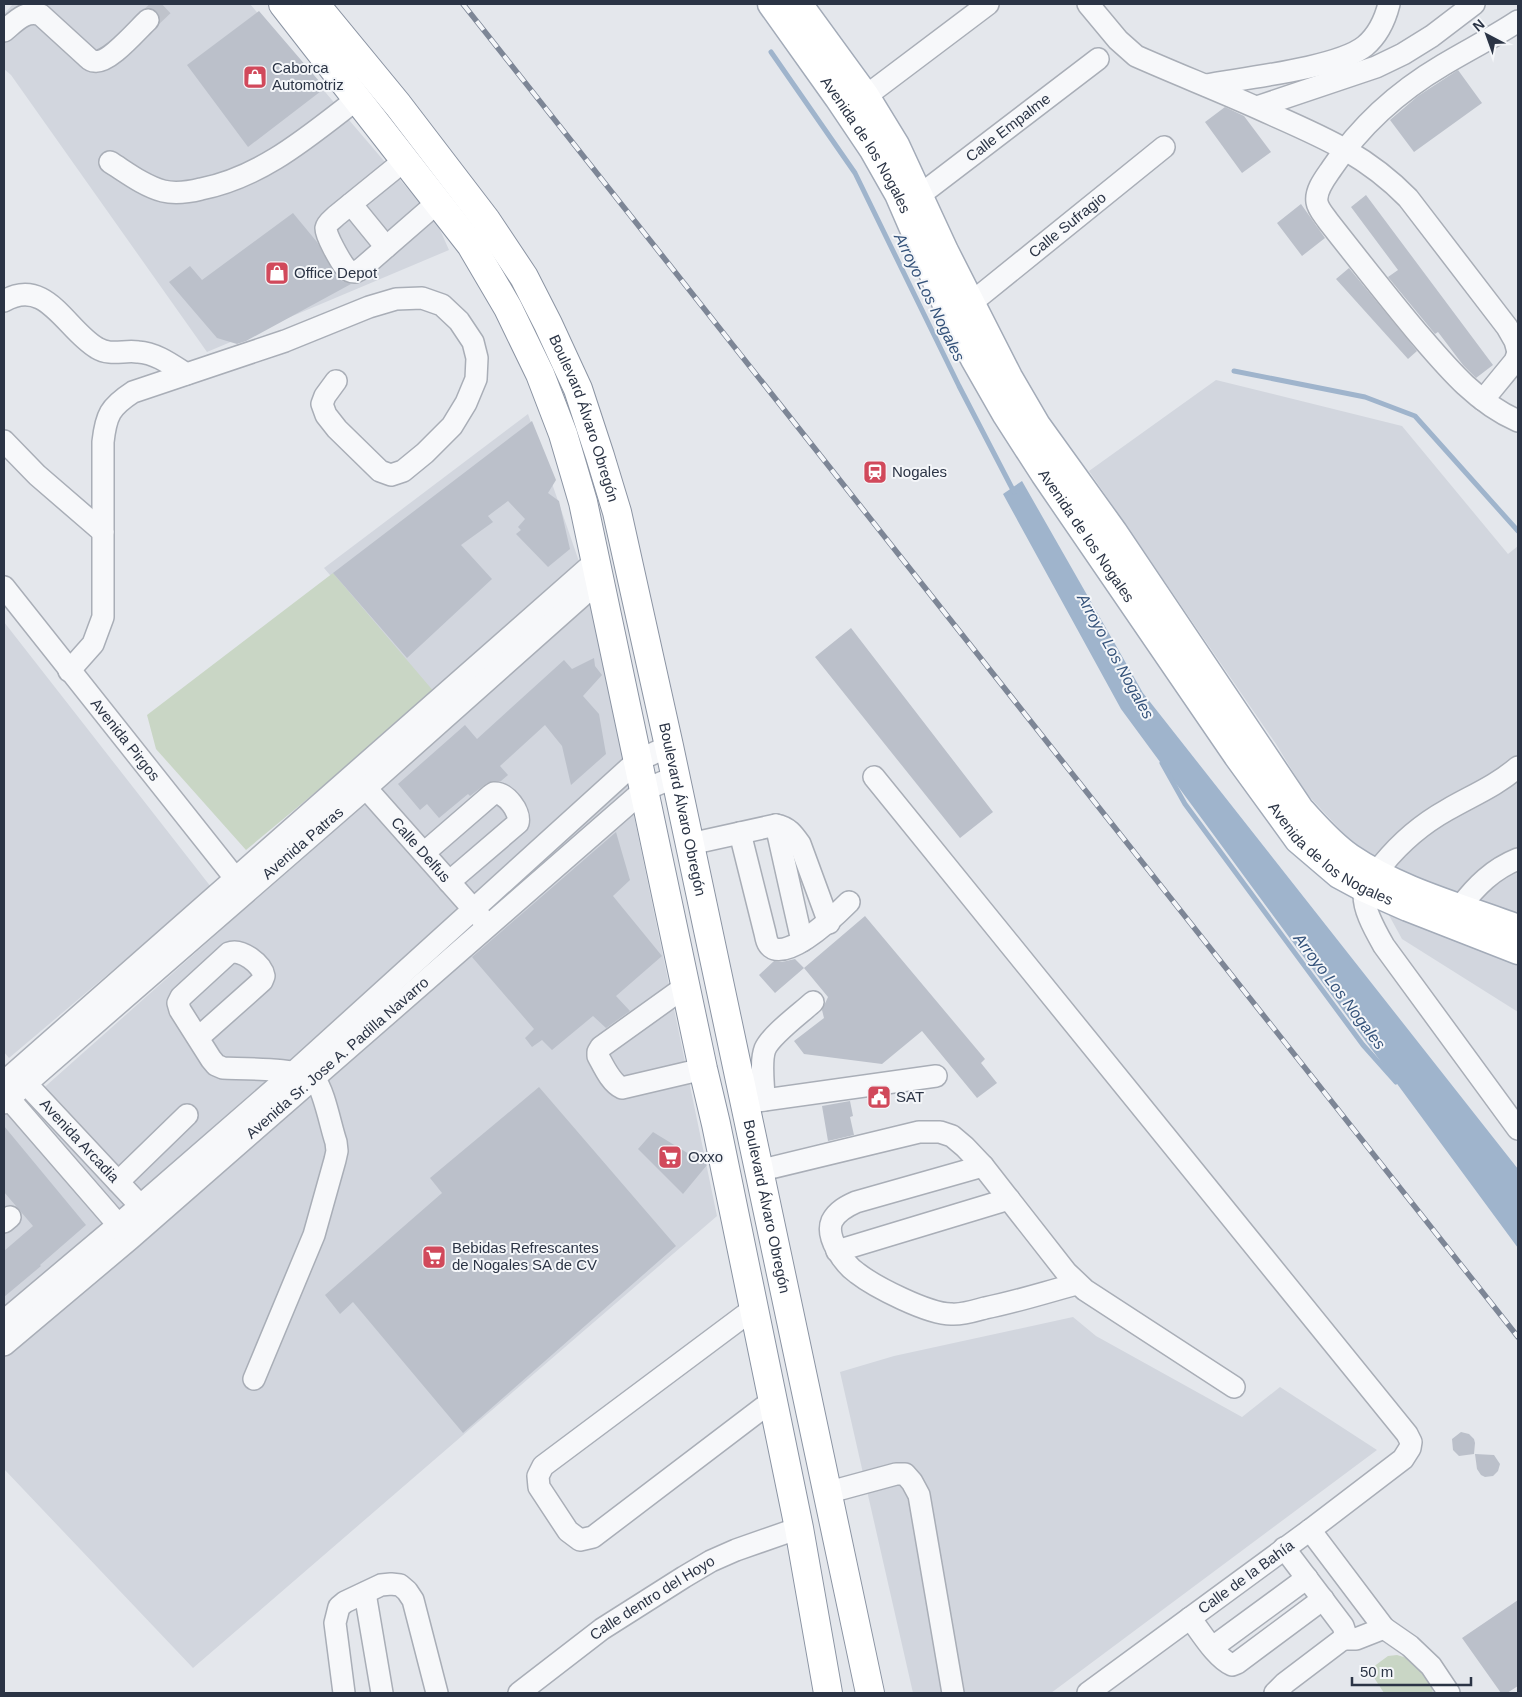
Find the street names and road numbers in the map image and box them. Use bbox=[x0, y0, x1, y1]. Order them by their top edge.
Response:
street label: Avenida de los Nogales bbox=[817, 73, 914, 216]
street label: Calle Empalme bbox=[962, 90, 1053, 165]
street label: Calle Sufragio bbox=[1025, 188, 1109, 261]
street label: Boulevard Álvaro Obregón bbox=[546, 332, 622, 504]
street label: Avenida de los Nogales bbox=[1035, 466, 1138, 605]
street label: Avenida Pirgos bbox=[88, 695, 164, 784]
street label: Boulevard Álvaro Obregón bbox=[656, 721, 710, 898]
street label: Avenida de los Nogales bbox=[1265, 799, 1396, 908]
street label: Avenida Patras bbox=[259, 803, 346, 882]
street label: Calle Delfus bbox=[388, 814, 454, 885]
street label: Avenida Sr. Jose A. Padilla Navarro bbox=[242, 973, 432, 1142]
street label: Avenida Arcadia bbox=[37, 1095, 123, 1186]
street label: Boulevard Álvaro Obregón bbox=[741, 1118, 794, 1295]
street label: Calle de la Bahía bbox=[1194, 1536, 1297, 1617]
street label: Calle dentro del Hoyo bbox=[586, 1552, 718, 1643]

